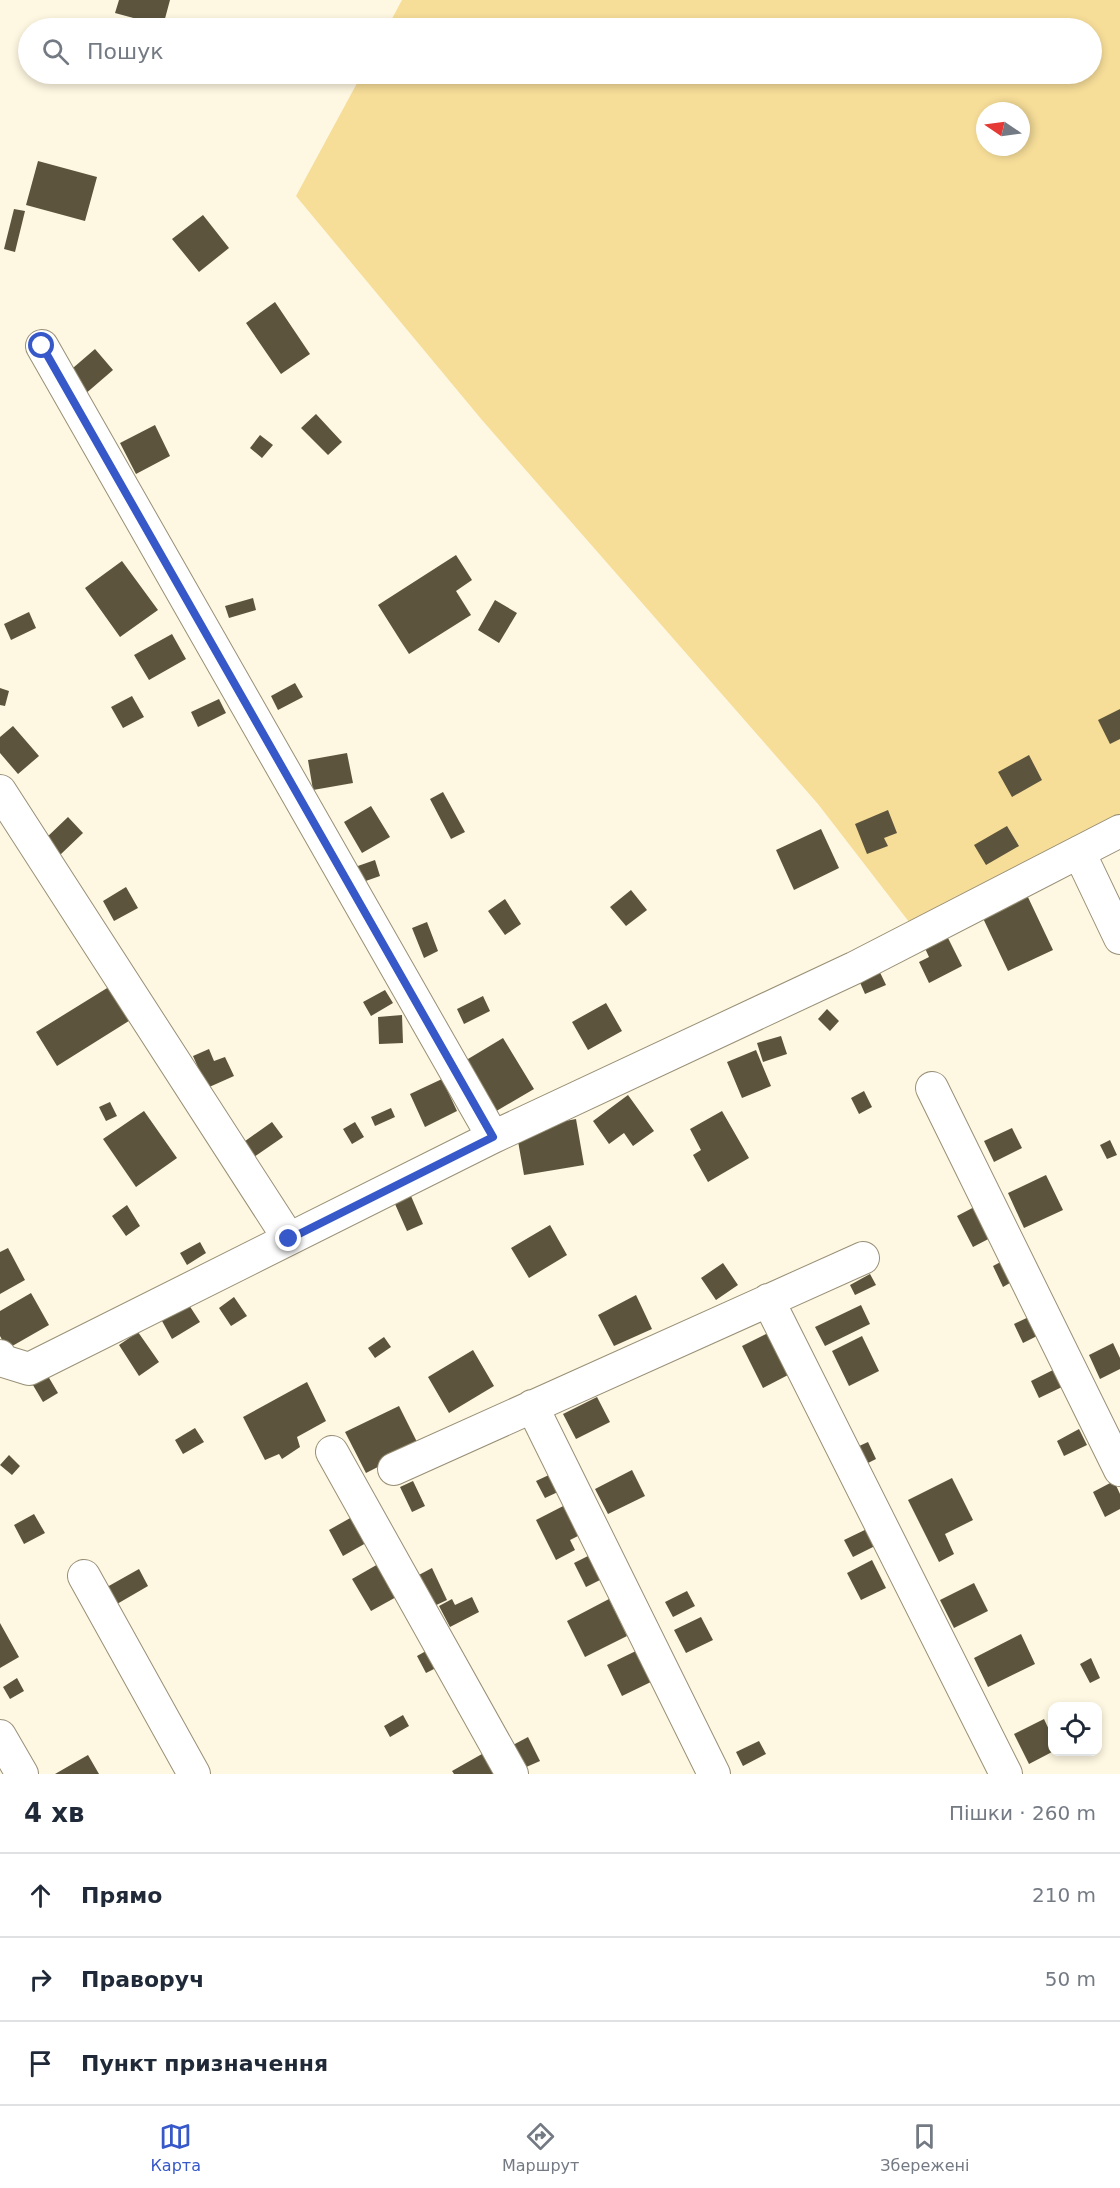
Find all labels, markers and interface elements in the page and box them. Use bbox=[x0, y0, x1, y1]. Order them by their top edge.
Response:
search box bbox=[18, 18, 1102, 84]
icon: search bbox=[39, 35, 72, 68]
text: Пошук bbox=[87, 39, 163, 64]
north arrow bbox=[976, 102, 1030, 156]
route start bbox=[28, 332, 54, 358]
route end bbox=[275, 1225, 301, 1251]
map controls bbox=[1048, 1702, 1102, 1756]
button: locate bbox=[1048, 1702, 1102, 1756]
text: 4 хв bbox=[24, 1798, 84, 1828]
text: Пішки · 260 m bbox=[949, 1801, 1096, 1825]
icon: ahead bbox=[24, 1879, 57, 1912]
text: Прямо bbox=[81, 1883, 162, 1908]
text: 210 m bbox=[1032, 1883, 1096, 1907]
icon: right bbox=[24, 1963, 57, 1996]
text: Праворуч bbox=[81, 1967, 204, 1992]
text: 50 m bbox=[1045, 1967, 1096, 1991]
icon: arrive bbox=[24, 2047, 57, 2080]
text: Пункт призначення bbox=[81, 2051, 328, 2076]
tab: Карта bbox=[151, 2120, 201, 2175]
tab: Маршрут bbox=[502, 2120, 579, 2175]
tab: Збережені bbox=[880, 2120, 969, 2175]

